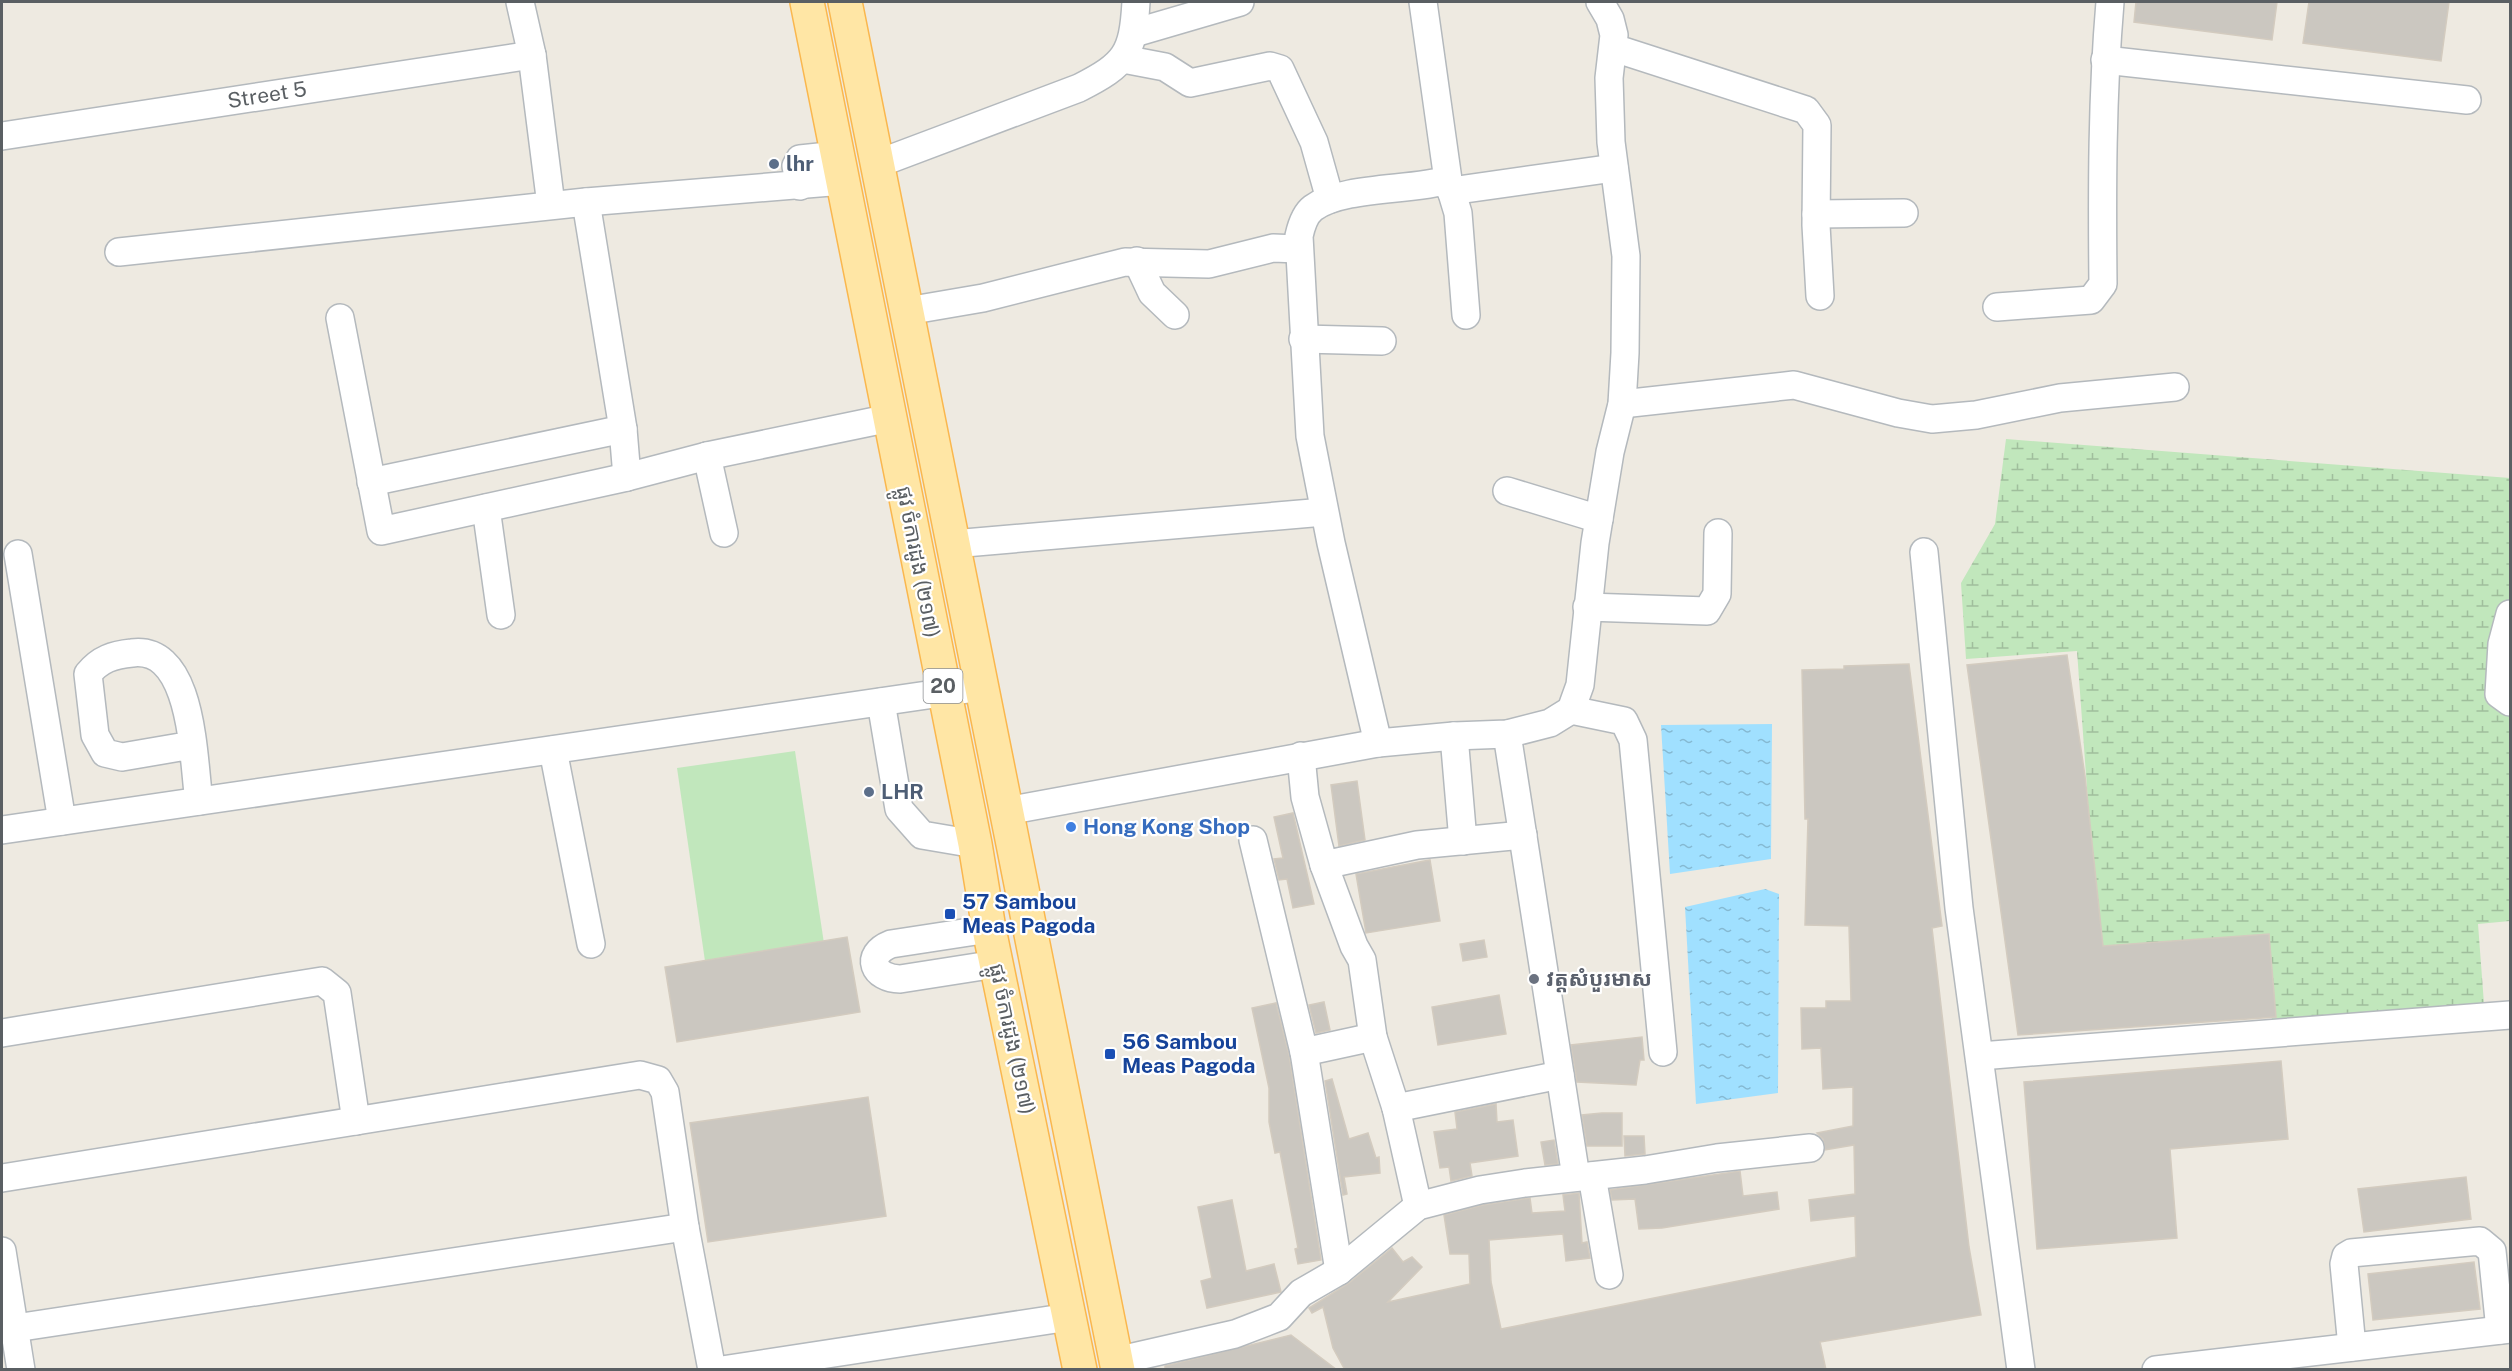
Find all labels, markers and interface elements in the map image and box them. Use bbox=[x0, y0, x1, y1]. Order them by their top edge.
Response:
street label: Street 5 bbox=[226, 76, 308, 113]
place label: lhr bbox=[786, 151, 814, 176]
marker: lhr bbox=[767, 157, 781, 171]
street label: ផ្លូវ ចំការដូង (២១៧) bbox=[884, 484, 945, 641]
road number: 20 bbox=[924, 669, 962, 703]
place label: LHR bbox=[881, 779, 924, 804]
marker: LHR bbox=[862, 785, 876, 799]
place label: Hong Kong Shop bbox=[1083, 814, 1250, 839]
marker: Hong Kong Shop bbox=[1064, 820, 1078, 834]
place label: 57 Sambou Meas Pagoda bbox=[962, 889, 1095, 938]
marker: 57 Sambou Meas Pagoda bbox=[943, 907, 957, 921]
street label: ផ្លូវ ចំការដូង (២១៧) bbox=[977, 961, 1041, 1118]
place label: វត្តសំបួរមាស bbox=[1546, 966, 1652, 993]
marker: វត្តសំបួរមាស bbox=[1527, 972, 1541, 986]
place label: 56 Sambou Meas Pagoda bbox=[1122, 1029, 1255, 1078]
marker: 56 Sambou Meas Pagoda bbox=[1103, 1047, 1117, 1061]

